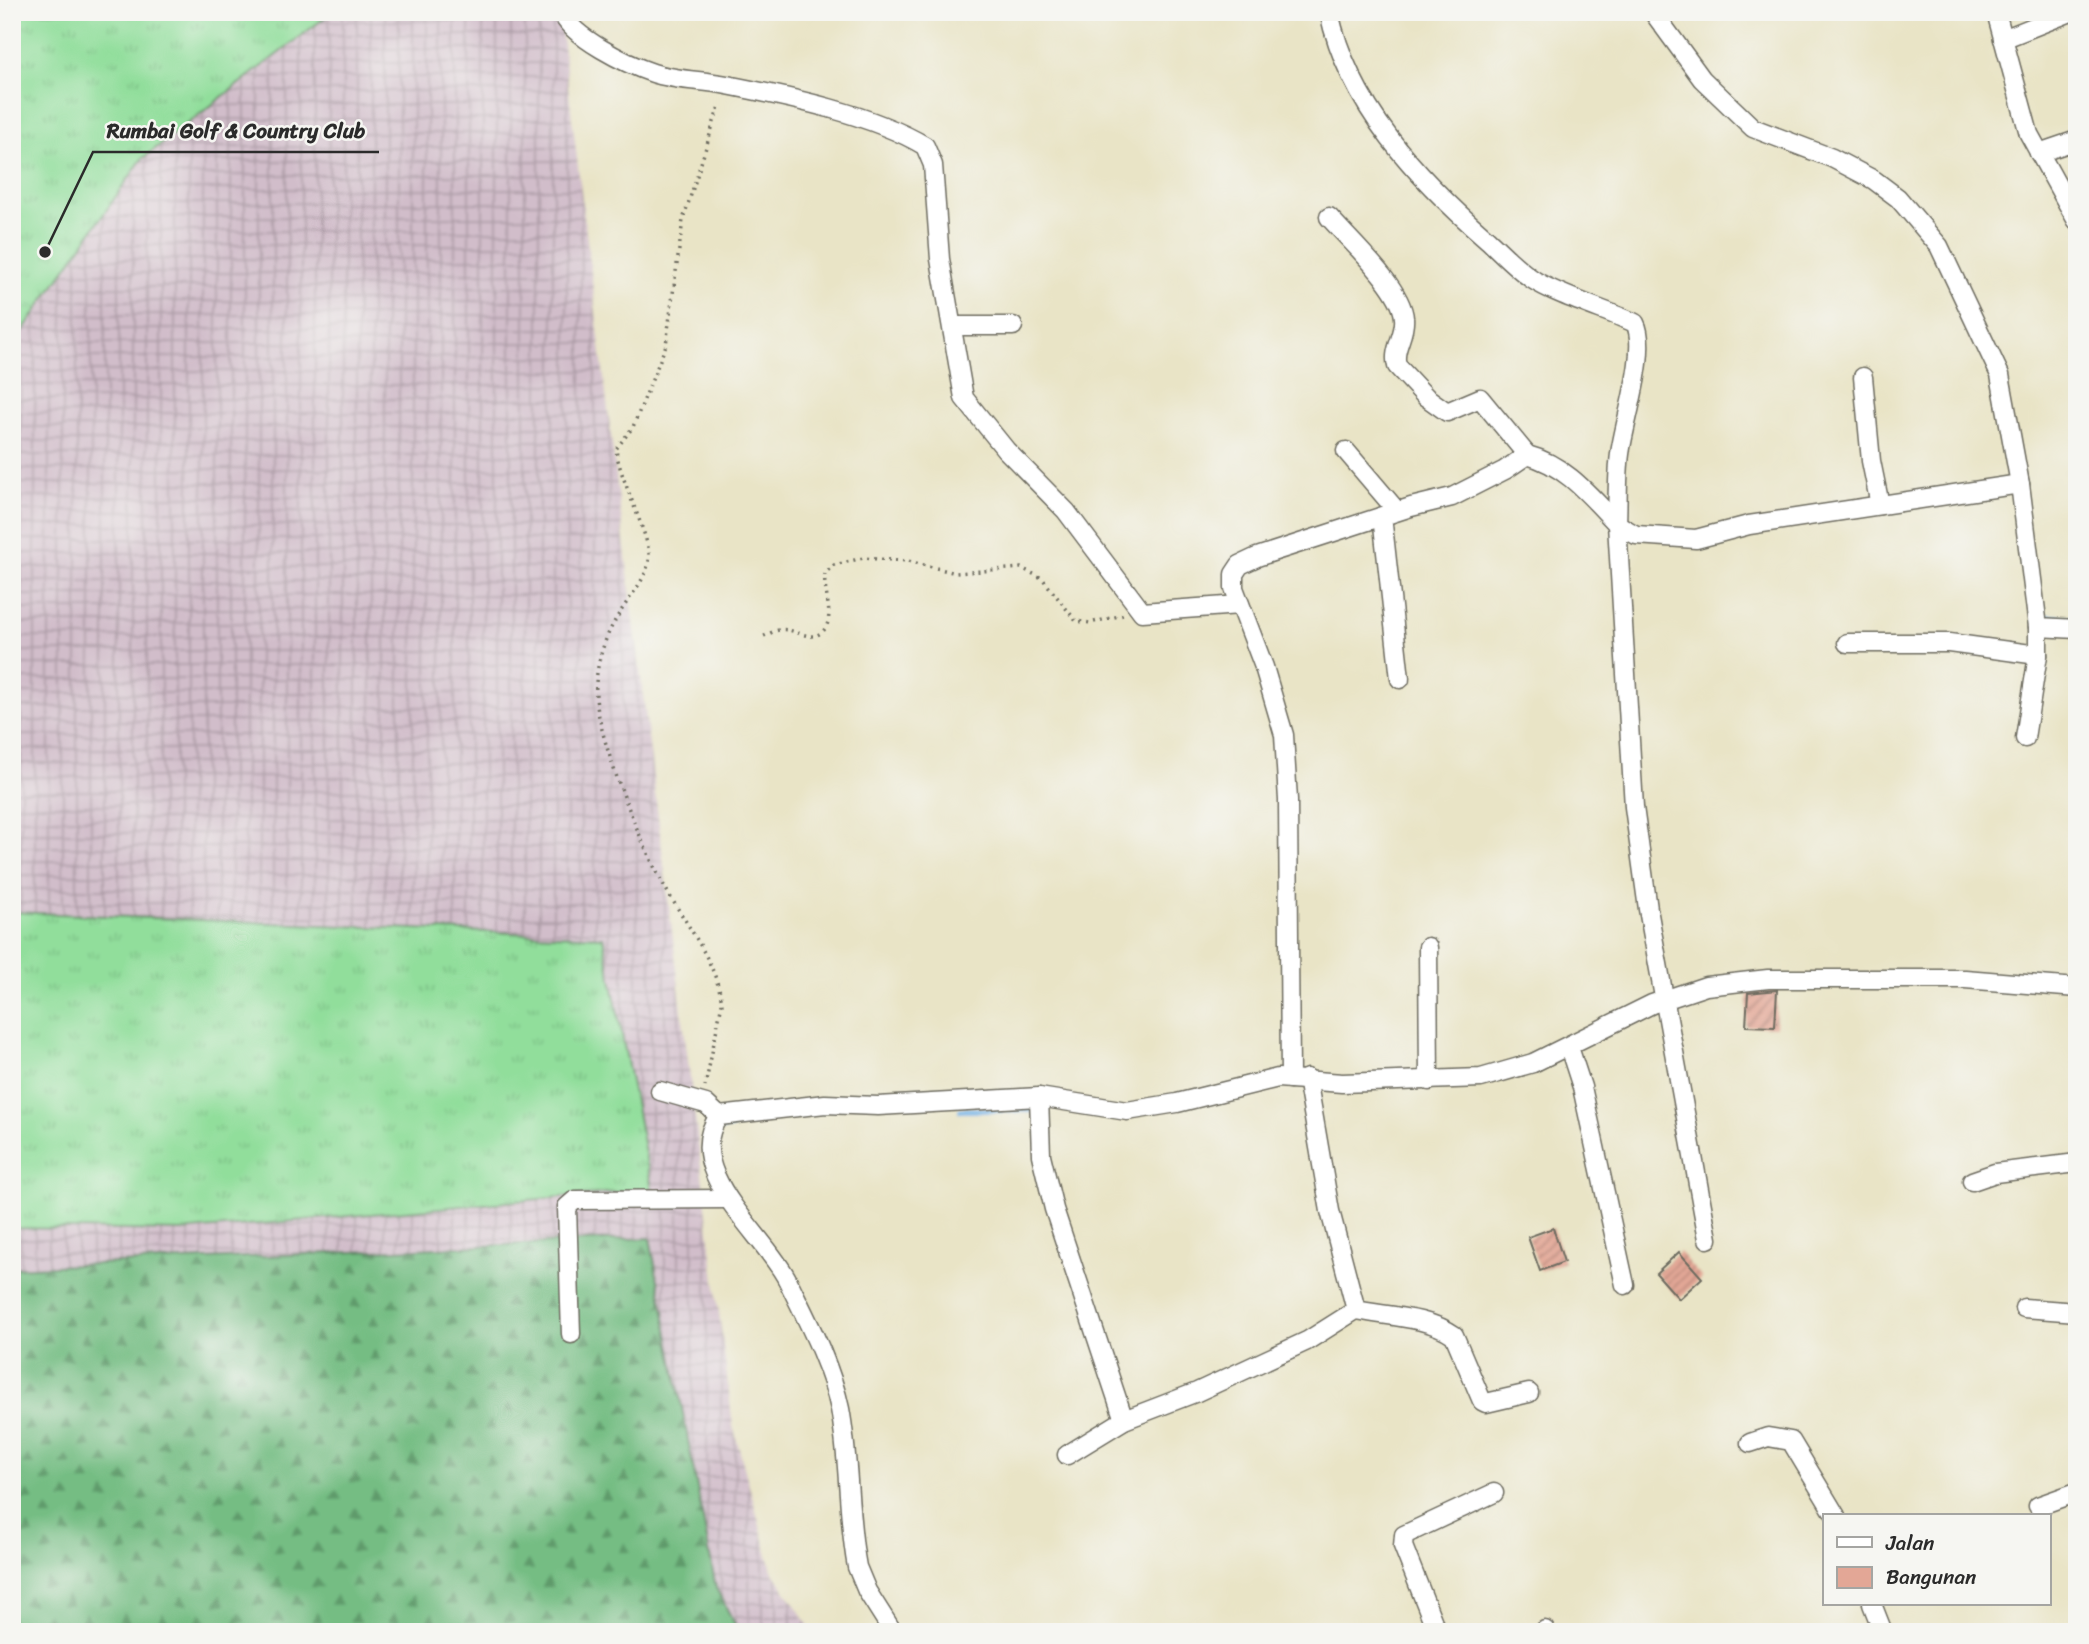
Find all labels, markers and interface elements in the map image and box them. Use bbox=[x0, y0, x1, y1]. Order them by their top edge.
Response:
callout: Rumbai Golf & Country Club bbox=[93, 110, 379, 152]
text: Rumbai Golf & Country Club bbox=[106, 112, 365, 150]
legend bbox=[1823, 1514, 2050, 1606]
text: Jalan bbox=[1885, 1524, 1934, 1562]
text: Bangunan bbox=[1886, 1558, 1976, 1596]

